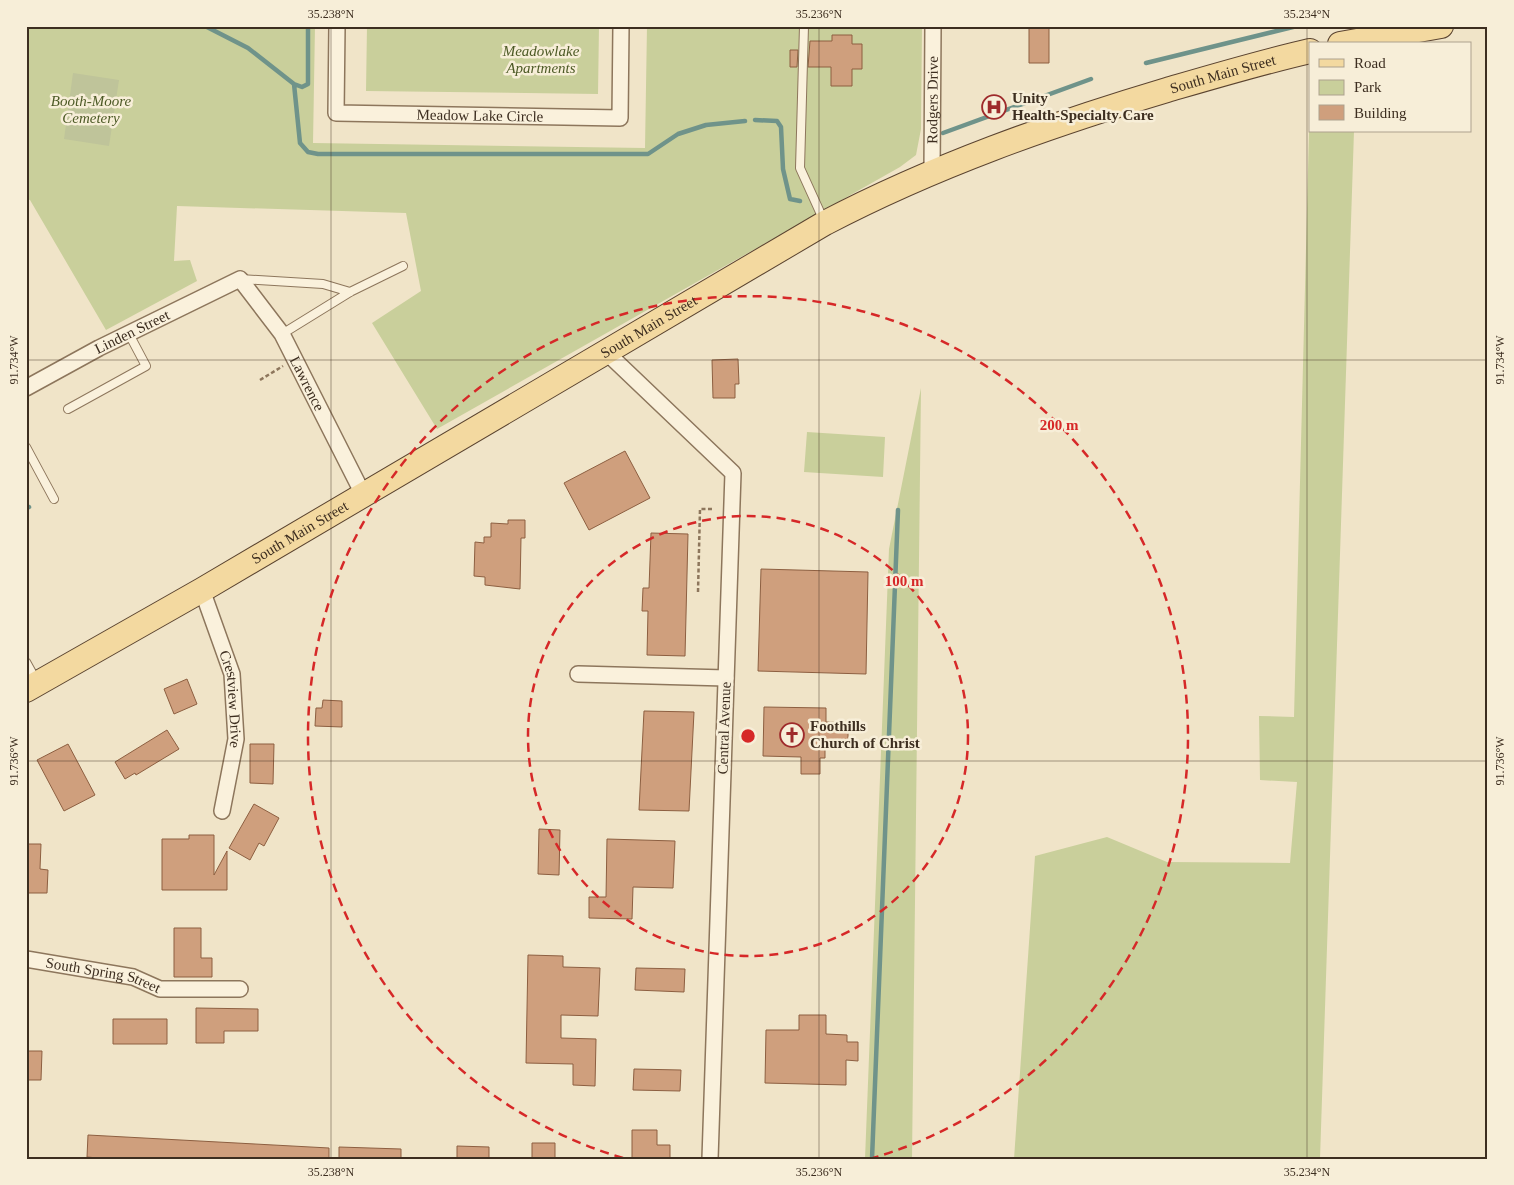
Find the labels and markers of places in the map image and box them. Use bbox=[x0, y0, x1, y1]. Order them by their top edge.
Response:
place label: Unity Health-Specialty Care bbox=[1012, 90, 1154, 123]
hospital icon: Unity Health-Specialty Care bbox=[981, 94, 1007, 120]
place label: Foothills Church of Christ bbox=[810, 718, 920, 751]
church icon: Foothills Church of Christ bbox=[779, 722, 805, 748]
centre of rings bbox=[739, 727, 757, 745]

